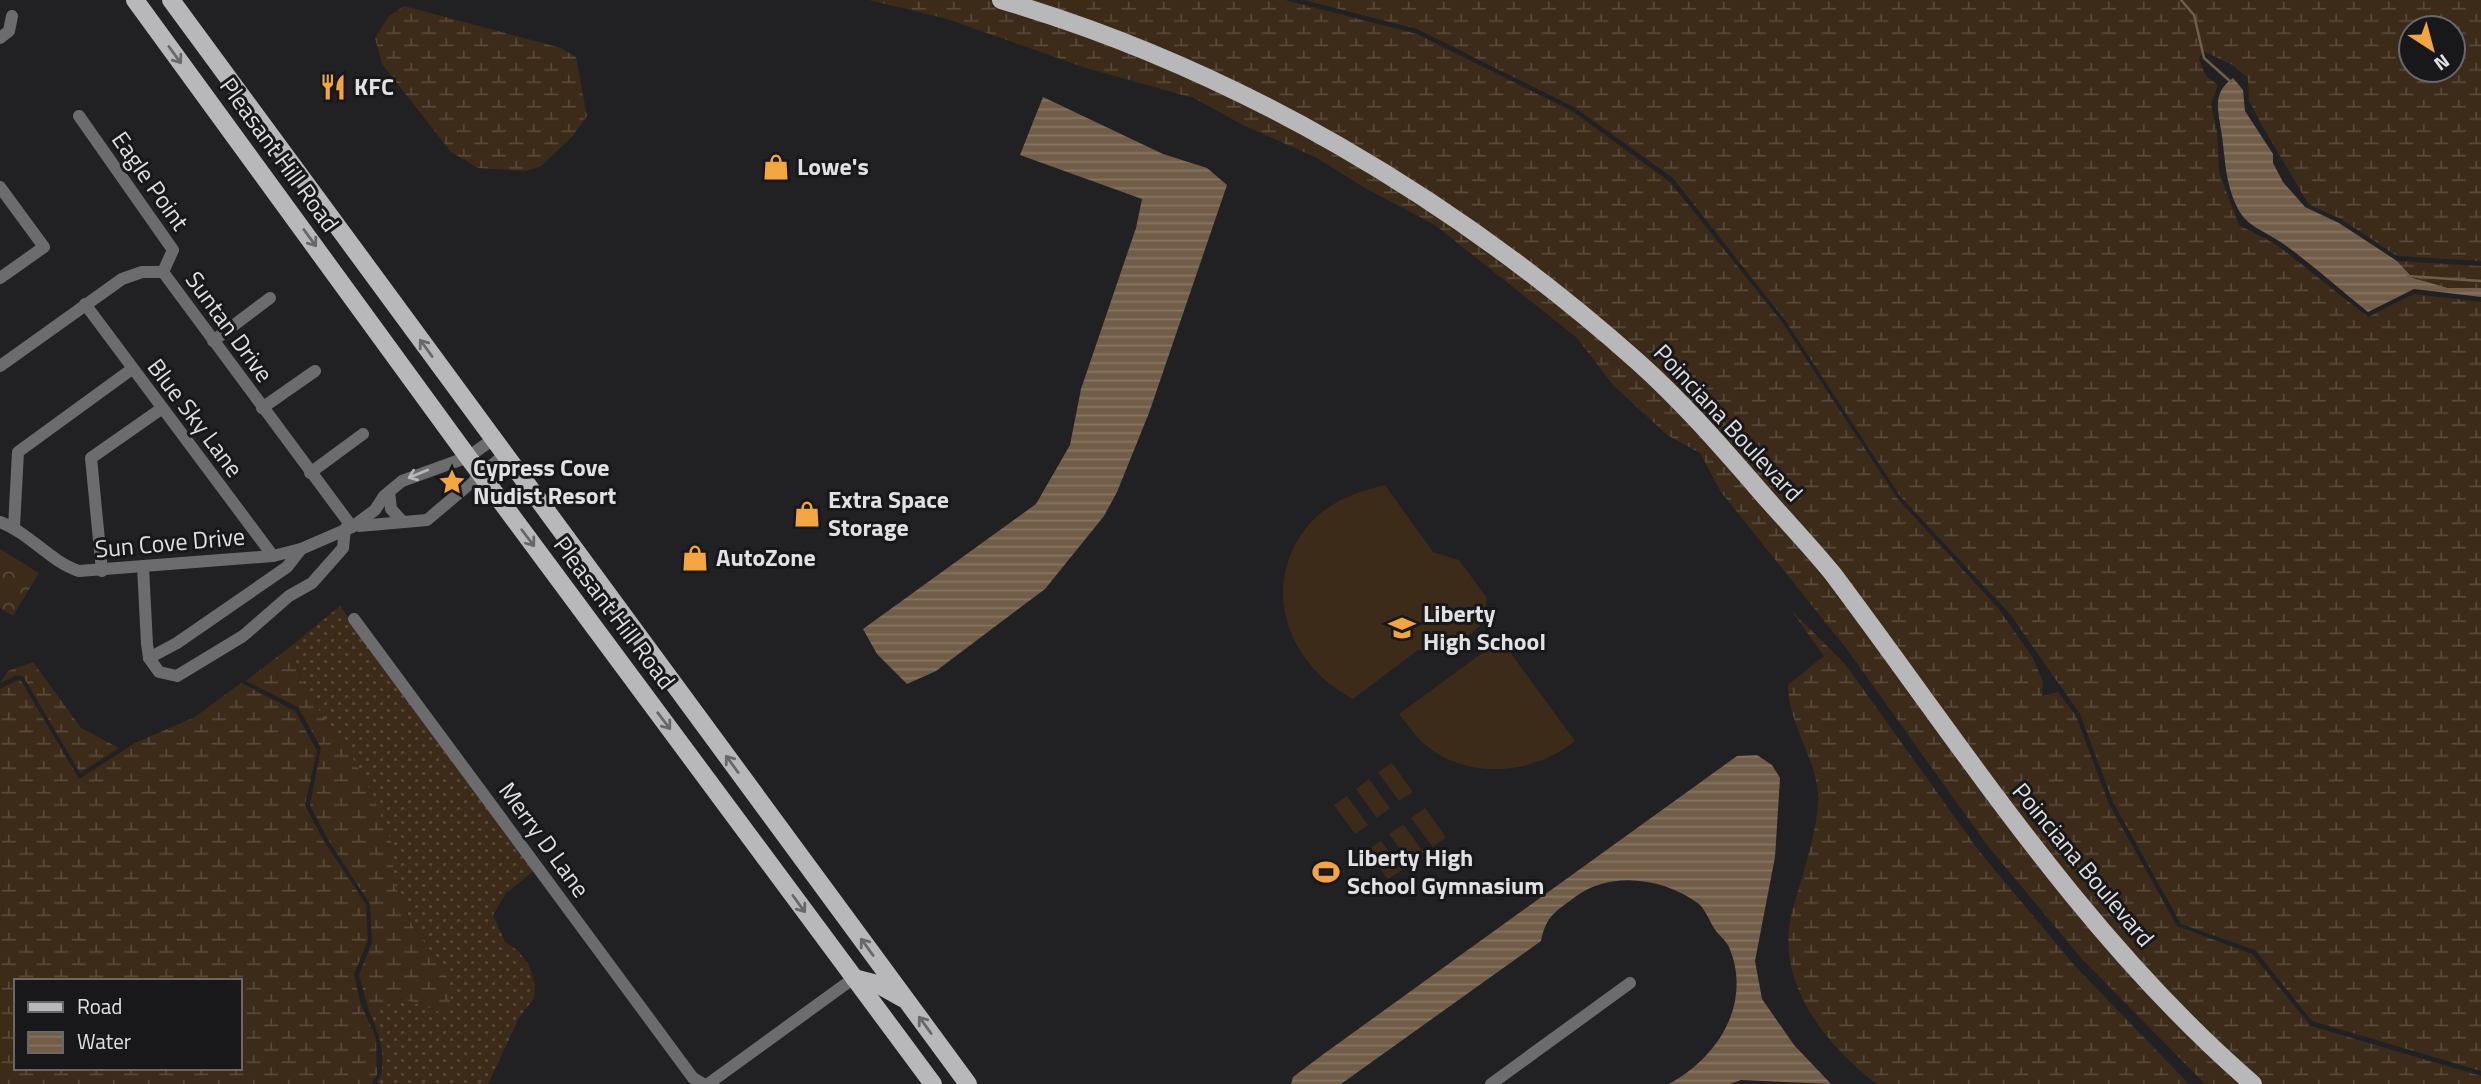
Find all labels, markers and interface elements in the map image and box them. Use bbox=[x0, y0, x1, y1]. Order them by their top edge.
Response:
north arrow bbox=[2397, 14, 2467, 84]
one-way arrow bbox=[168, 45, 182, 64]
text: N bbox=[2428, 48, 2456, 79]
place label: KFC bbox=[354, 68, 394, 104]
street label: Pleasant Hill Road bbox=[211, 70, 348, 239]
restaurant icon: KFC bbox=[318, 72, 348, 102]
street label: Eagle Point bbox=[103, 123, 199, 238]
place label: Lowe's bbox=[797, 148, 869, 184]
shop icon: Lowe's bbox=[761, 152, 791, 182]
one-way arrow bbox=[303, 228, 317, 247]
street label: Suntan Drive bbox=[177, 263, 282, 389]
street label: Poinciana Boulevard bbox=[1646, 335, 1812, 509]
one-way arrow bbox=[418, 339, 433, 358]
street label: Blue Sky Lane bbox=[139, 351, 252, 484]
place label: Cypress Cove Nudist Resort bbox=[473, 449, 617, 513]
place icon: Cypress Cove Nudist Resort bbox=[437, 467, 467, 497]
one-way arrow bbox=[407, 469, 429, 482]
place label: Extra Space Storage bbox=[828, 481, 949, 545]
shop icon: Extra Space Storage bbox=[792, 499, 822, 529]
street label: Sun Cove Drive bbox=[93, 518, 246, 566]
street label: Pleasant Hill Road bbox=[545, 528, 684, 696]
one-way arrow bbox=[521, 529, 536, 547]
place label: AutoZone bbox=[716, 539, 816, 575]
shop icon: AutoZone bbox=[680, 543, 710, 573]
place label: Liberty High School bbox=[1423, 595, 1546, 659]
school or university icon: Liberty High School bbox=[1387, 613, 1417, 643]
one-way arrow bbox=[657, 711, 671, 730]
one-way arrow bbox=[725, 755, 739, 774]
street label: Merry D Lane bbox=[491, 774, 599, 905]
street label: Poinciana Boulevard bbox=[2004, 774, 2163, 954]
place label: Liberty High School Gymnasium bbox=[1347, 839, 1544, 903]
sports icon: Liberty High School Gymnasium bbox=[1311, 857, 1341, 887]
one-way arrow bbox=[792, 894, 806, 913]
one-way arrow bbox=[860, 938, 874, 957]
legend bbox=[14, 979, 242, 1070]
text: Road bbox=[77, 990, 122, 1022]
one-way arrow bbox=[918, 1016, 932, 1035]
text: Water bbox=[77, 1025, 131, 1057]

